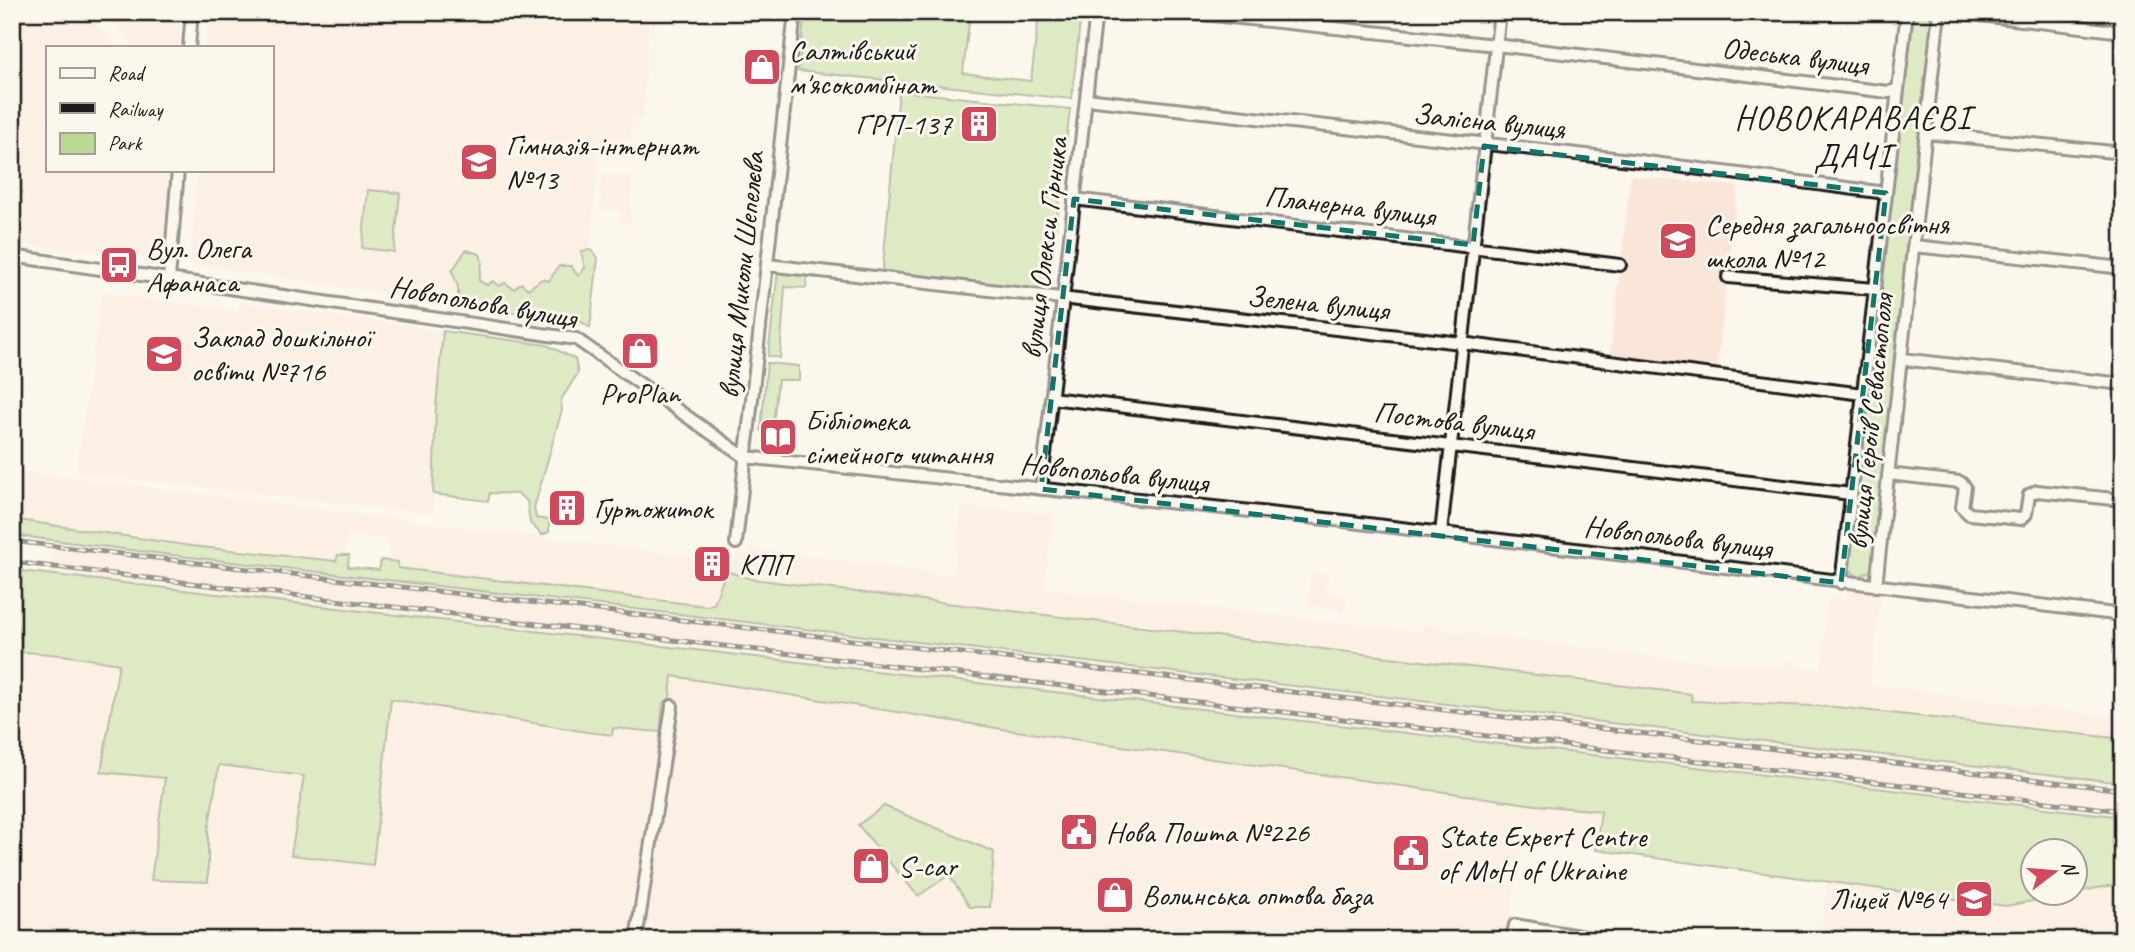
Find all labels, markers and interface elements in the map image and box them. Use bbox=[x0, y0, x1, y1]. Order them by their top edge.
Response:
street label: Одеська вулиця bbox=[1720, 28, 1873, 84]
place label: Салтівський м'ясокомбінат bbox=[789, 31, 938, 103]
legend bbox=[46, 46, 273, 172]
shop icon: Салтівський м'ясокомбінат bbox=[741, 46, 783, 88]
text: Road bbox=[108, 60, 147, 86]
street label: Залісна вулиця bbox=[1411, 94, 1568, 148]
text: Railway bbox=[108, 96, 164, 122]
district label: НОВОКАРАВАЄВІ ДАЧІ bbox=[1735, 97, 1976, 177]
building icon: ГРП-137 bbox=[958, 103, 1000, 145]
place label: ГРП-137 bbox=[856, 105, 953, 143]
place label: Гімназія-інтернат №13 bbox=[506, 126, 700, 198]
text: Park bbox=[108, 130, 143, 156]
street label: вулиця Олекси Гірника bbox=[1012, 133, 1077, 361]
school or university icon: Гімназія-інтернат №13 bbox=[458, 141, 500, 183]
street label: вулиця Миколи Шепелєва bbox=[709, 148, 773, 400]
street label: Планерна вулиця bbox=[1263, 177, 1440, 236]
place label: Середня загальноосвітня школа №12 bbox=[1705, 205, 1950, 277]
school or university icon: Середня загальноосвітня школа №12 bbox=[1657, 220, 1699, 262]
place label: Вул. Олега Афанаса bbox=[146, 229, 253, 301]
bus stop icon: Вул. Олега Афанаса bbox=[98, 244, 140, 286]
street label: Новопольова вулиця bbox=[387, 267, 582, 338]
street label: Зелена вулиця bbox=[1245, 277, 1394, 330]
street label: вулиця Героїв Севастополя bbox=[1838, 290, 1903, 552]
place label: Заклад дошкільної освіти №716 bbox=[191, 318, 376, 390]
shop icon: ProPlan bbox=[619, 330, 661, 372]
school or university icon: Заклад дошкільної освіти №716 bbox=[143, 333, 185, 375]
place label: ProPlan bbox=[600, 374, 682, 412]
street label: Постова вулиця bbox=[1372, 392, 1539, 450]
place label: Бібліотека сімейного читання bbox=[805, 401, 994, 473]
library icon: Бібліотека сімейного читання bbox=[757, 416, 799, 458]
street label: Новопольова вулиця bbox=[1018, 444, 1212, 502]
building icon: Гуртожиток bbox=[546, 487, 588, 529]
place label: Гуртожиток bbox=[594, 489, 714, 527]
street label: Новопольова вулиця bbox=[1582, 507, 1777, 568]
building icon: КПП bbox=[691, 543, 733, 585]
place label: КПП bbox=[739, 545, 795, 583]
public building icon: Нова Пошта №226 bbox=[1058, 811, 1100, 853]
place label: Нова Пошта №226 bbox=[1106, 813, 1310, 851]
place label: State Expert Centre of MoH of Ukraine bbox=[1438, 817, 1649, 889]
public building icon: State Expert Centre of MoH of Ukraine bbox=[1390, 832, 1432, 874]
north arrow bbox=[2020, 836, 2090, 906]
shop icon: S-car bbox=[850, 845, 892, 887]
place label: S-car bbox=[898, 847, 959, 885]
text: N bbox=[2056, 859, 2083, 880]
shop icon: Волинська оптова база bbox=[1094, 874, 1136, 916]
place label: Волинська оптова база bbox=[1142, 876, 1374, 914]
school or university icon: Ліцей №64 bbox=[1953, 878, 1995, 920]
place label: Ліцей №64 bbox=[1830, 880, 1949, 918]

